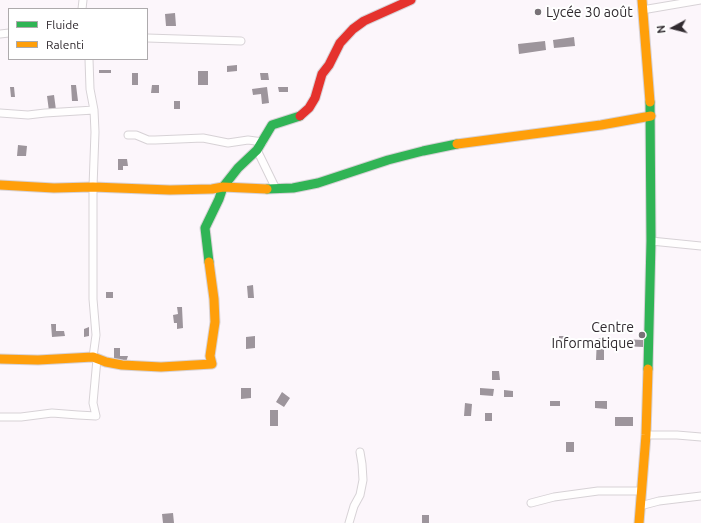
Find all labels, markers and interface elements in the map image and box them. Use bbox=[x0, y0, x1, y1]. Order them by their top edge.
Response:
place label: Lycée 30 août bbox=[546, 4, 633, 20]
marker: Lycée 30 août bbox=[533, 7, 543, 17]
legend bbox=[8, 8, 148, 60]
north arrow bbox=[653, 8, 693, 48]
text: Fluide bbox=[46, 18, 79, 31]
text: N bbox=[655, 25, 668, 34]
text: Ralenti bbox=[46, 38, 84, 51]
place label: Centre Informatique bbox=[552, 319, 634, 352]
marker: Centre Informatique bbox=[637, 330, 647, 340]

